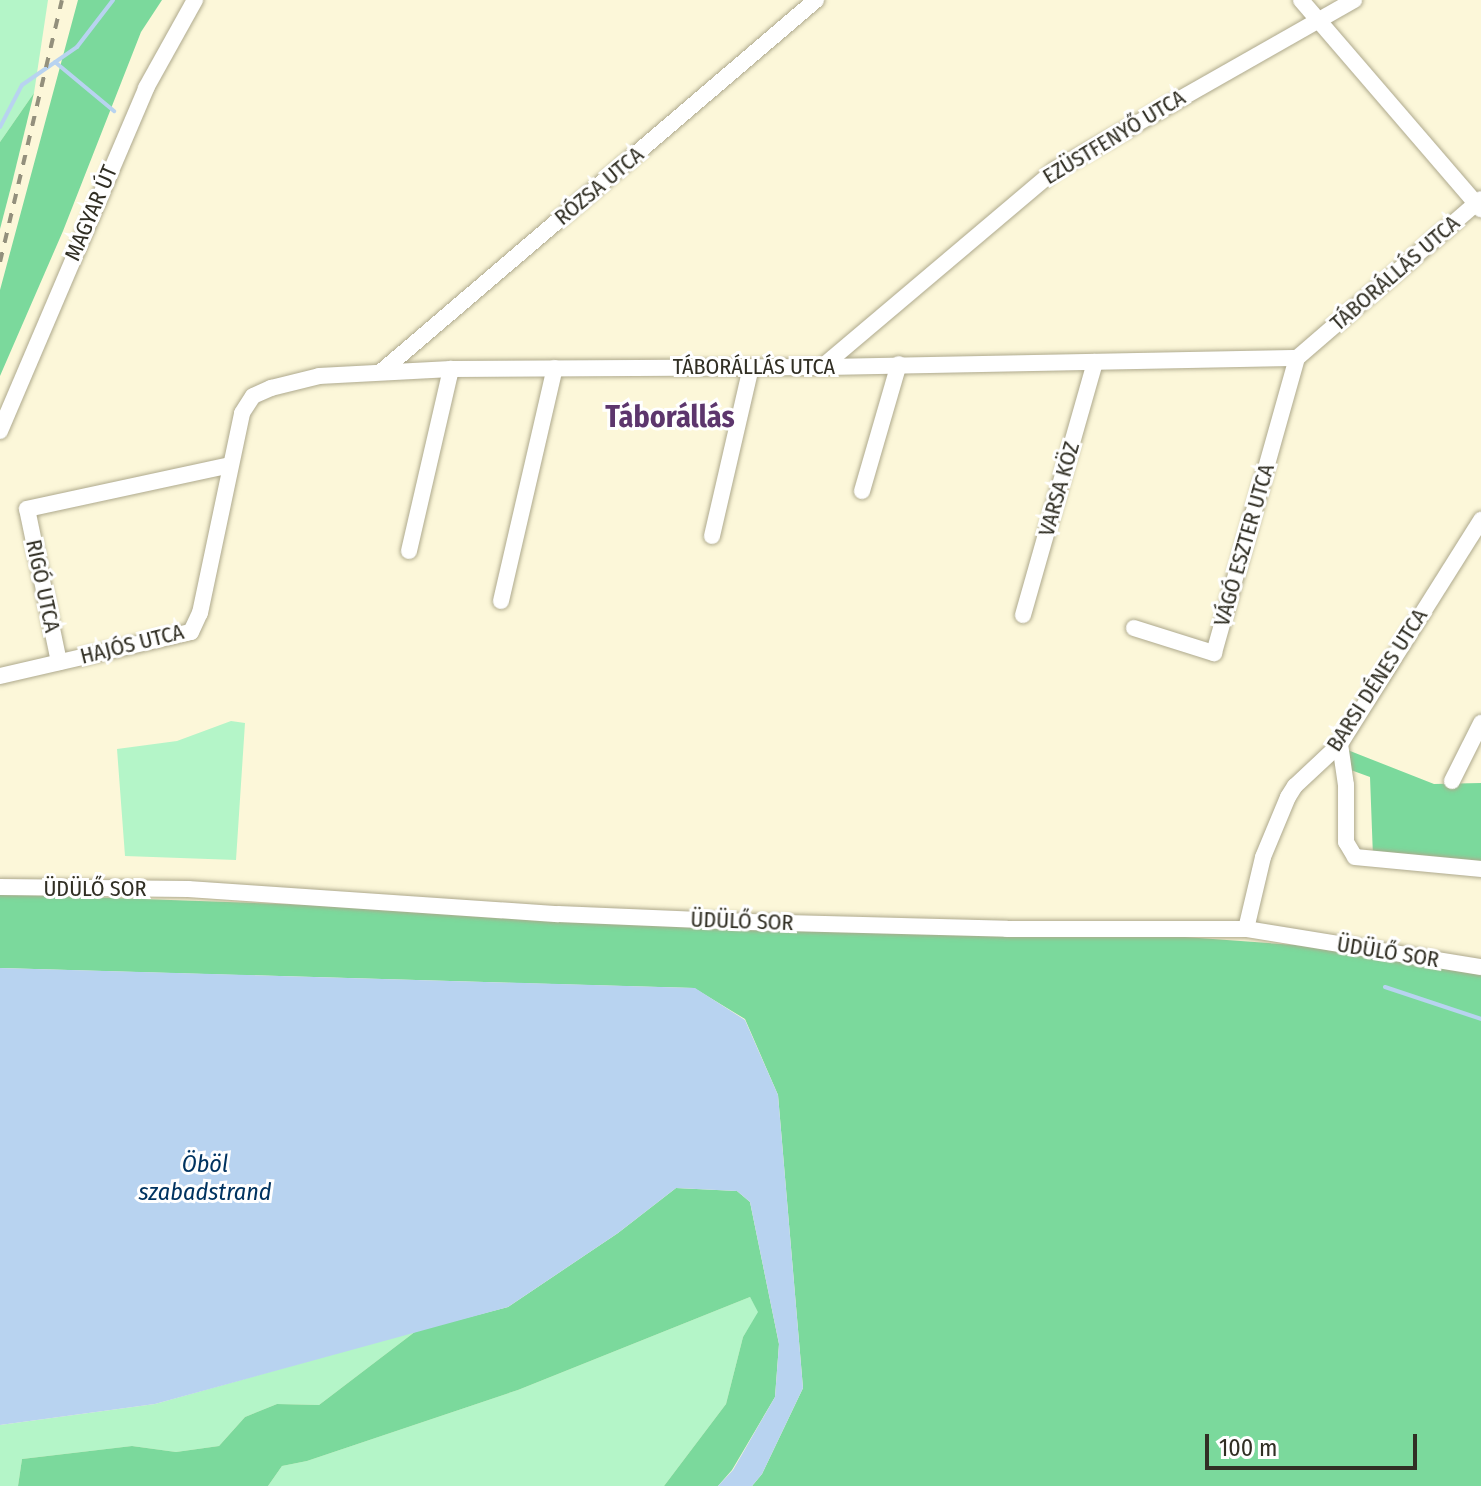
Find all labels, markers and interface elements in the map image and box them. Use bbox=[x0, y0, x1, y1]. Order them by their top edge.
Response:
street label: EZÜSTFENYŐ UTCA bbox=[1038, 84, 1190, 190]
street label: RÓZSA UTCA bbox=[549, 141, 649, 231]
street label: MAGYAR ÚT bbox=[59, 161, 123, 265]
street label: TÁBORÁLLÁS UTCA bbox=[1325, 210, 1465, 336]
street label: TÁBORÁLLÁS UTCA bbox=[673, 354, 835, 380]
district label: Táborállás bbox=[605, 399, 735, 435]
street label: VARSA KÖZ bbox=[1033, 439, 1085, 539]
street label: VÁGÓ ESZTER UTCA bbox=[1208, 461, 1280, 629]
street label: RIGÓ UTCA bbox=[20, 537, 66, 635]
street label: BARSI DÉNES UTCA bbox=[1321, 604, 1433, 756]
street label: HAJÓS UTCA bbox=[77, 618, 187, 670]
street label: ÜDÜLŐ SOR bbox=[43, 876, 147, 902]
street label: ÜDÜLŐ SOR bbox=[690, 906, 794, 936]
street label: ÜDÜLŐ SOR bbox=[1335, 931, 1441, 973]
water label: Öböl szabadstrand bbox=[138, 1151, 272, 1207]
scale bar bbox=[1209, 1418, 1421, 1468]
text: 100 m bbox=[1219, 1434, 1277, 1462]

